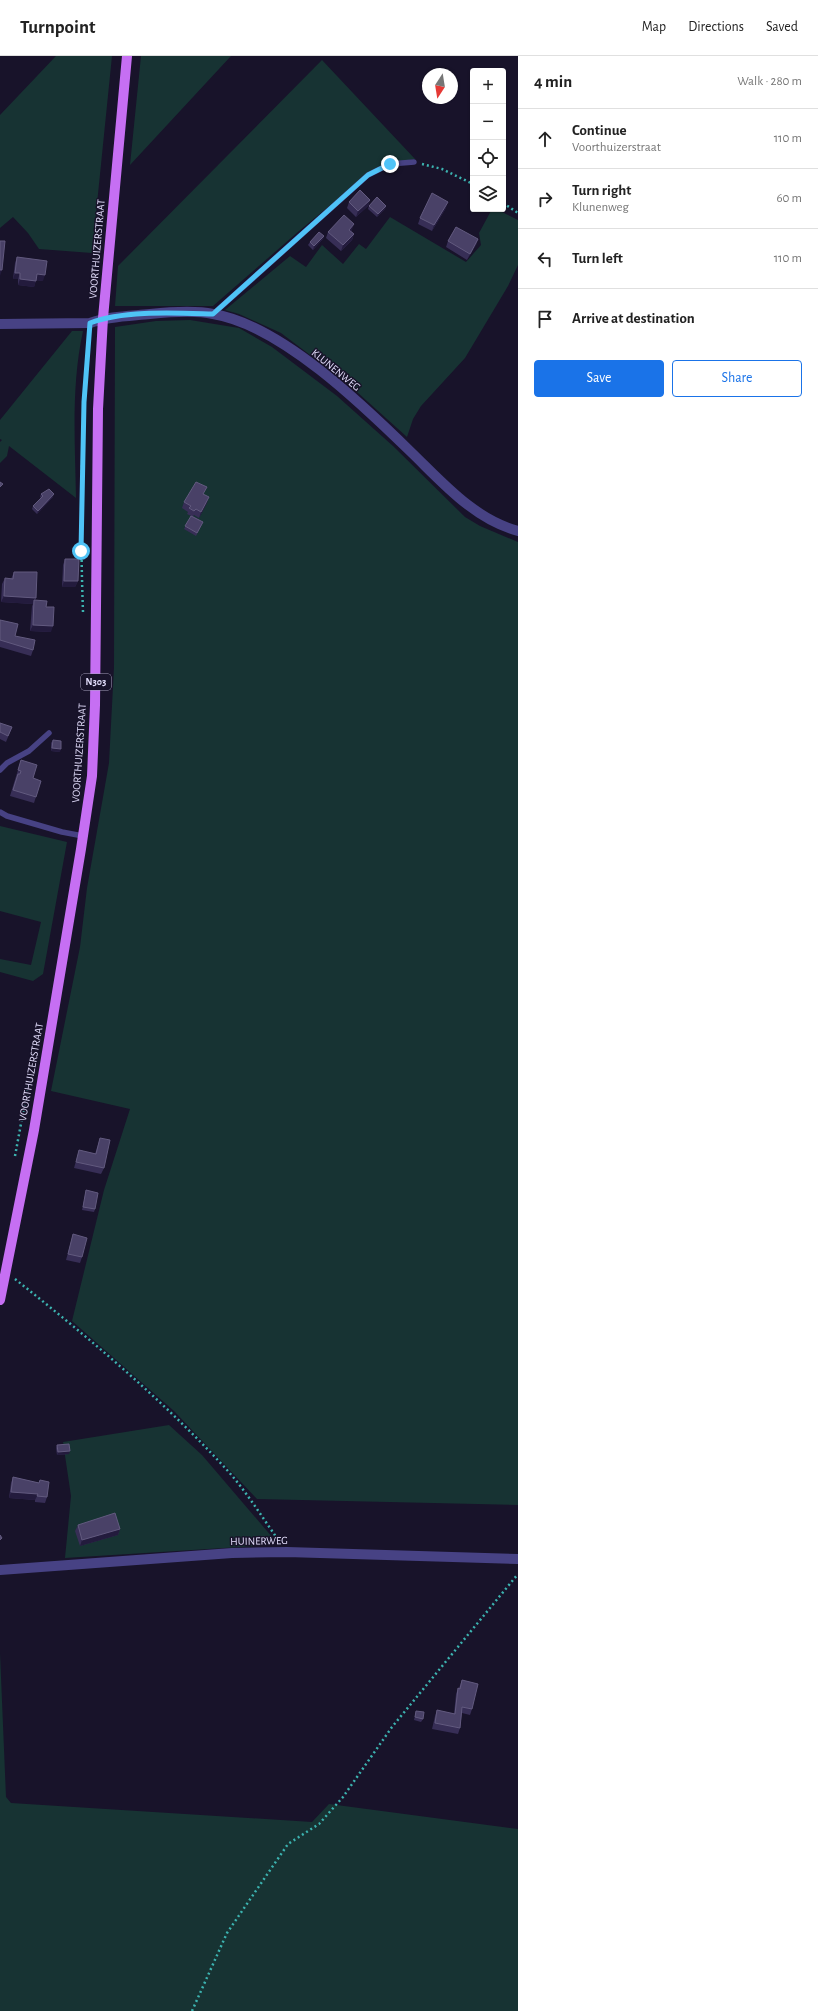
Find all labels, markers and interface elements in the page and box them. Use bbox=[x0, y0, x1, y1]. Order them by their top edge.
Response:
text: Turnpoint bbox=[20, 18, 95, 37]
text: Map bbox=[642, 20, 666, 34]
text: Directions bbox=[688, 20, 744, 34]
text: Saved bbox=[766, 20, 798, 34]
north arrow bbox=[422, 68, 458, 104]
map controls bbox=[470, 68, 506, 212]
button: + bbox=[470, 68, 506, 104]
text: 4 min bbox=[534, 73, 572, 90]
text: Walk · 280 m bbox=[737, 75, 802, 88]
button: − bbox=[470, 104, 506, 140]
text: Continue bbox=[572, 123, 627, 138]
icon: ahead bbox=[534, 128, 556, 150]
text: 110 m bbox=[774, 132, 802, 145]
button: locate bbox=[470, 140, 506, 176]
text: Voorthuizerstraat bbox=[572, 141, 661, 154]
route end bbox=[381, 155, 399, 173]
button: layers bbox=[470, 176, 506, 212]
text: Turn right bbox=[572, 183, 631, 198]
icon: right bbox=[534, 188, 556, 210]
text: 60 m bbox=[776, 192, 802, 205]
street label: VOORTHUIZERSTRAAT bbox=[87, 198, 107, 299]
text: Klunenweg bbox=[572, 201, 629, 214]
icon: left bbox=[534, 248, 556, 270]
text: Turn left bbox=[572, 251, 623, 266]
text: 110 m bbox=[774, 252, 802, 265]
icon: arrive bbox=[534, 308, 556, 330]
text: Arrive at destination bbox=[572, 311, 695, 326]
street label: KLUNENWEG bbox=[310, 347, 362, 393]
button: Save bbox=[534, 360, 664, 397]
button: Share bbox=[672, 360, 802, 397]
route start bbox=[72, 542, 90, 560]
road number: N303 bbox=[81, 674, 111, 690]
street label: VOORTHUIZERSTRAAT bbox=[70, 702, 88, 803]
street label: VOORTHUIZERSTRAAT bbox=[17, 1021, 45, 1122]
street label: HUINERWEG bbox=[230, 1535, 288, 1547]

